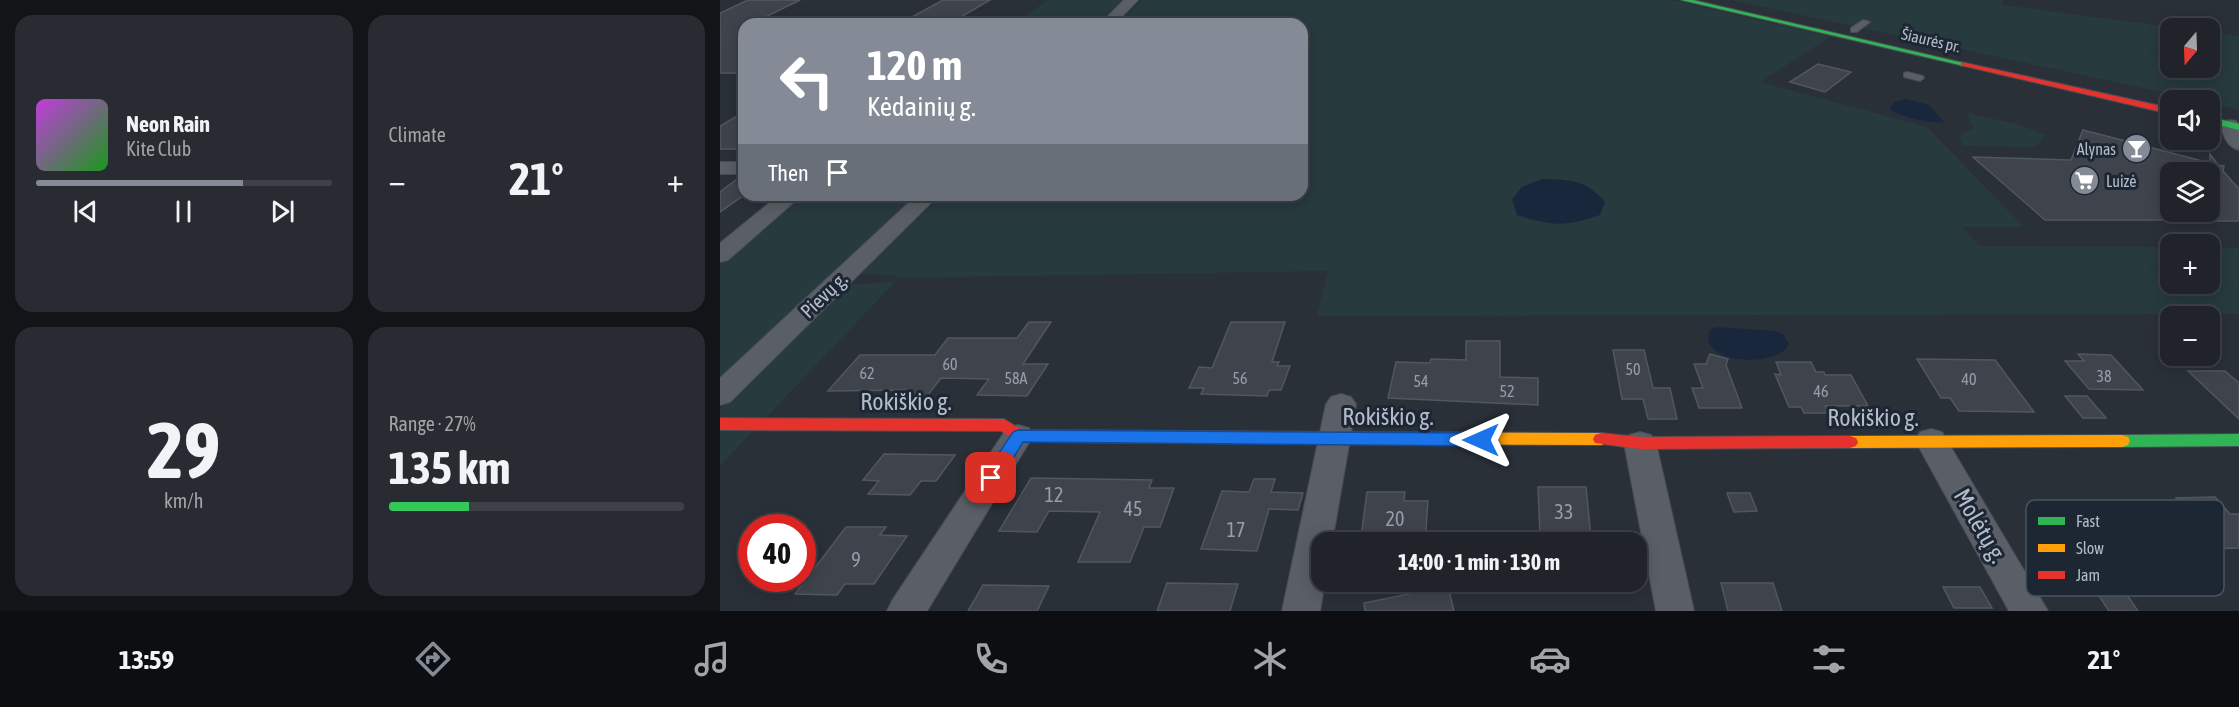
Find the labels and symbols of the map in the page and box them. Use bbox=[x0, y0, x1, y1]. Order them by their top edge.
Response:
north arrow bbox=[2160, 18, 2220, 78]
street label: Šiaurės pr. bbox=[1900, 24, 1962, 57]
bar icon: Alynas bbox=[2121, 133, 2153, 165]
place label: Alynas bbox=[2077, 140, 2116, 159]
supermarket icon: Luizė bbox=[2069, 165, 2101, 197]
place label: Luizė bbox=[2106, 172, 2136, 190]
street label: Pievų g. bbox=[796, 267, 852, 322]
house number: 60 bbox=[942, 355, 958, 373]
house number: 50 bbox=[1625, 360, 1641, 378]
house number: 62 bbox=[859, 364, 875, 382]
house number: 38 bbox=[2096, 367, 2112, 385]
house number: 58A bbox=[1005, 369, 1028, 387]
house number: 56 bbox=[1232, 369, 1248, 387]
house number: 40 bbox=[1961, 370, 1977, 388]
house number: 54 bbox=[1413, 372, 1429, 390]
house number: 52 bbox=[1499, 382, 1515, 400]
house number: 46 bbox=[1813, 382, 1829, 400]
street label: Rokiškio g. bbox=[860, 388, 952, 415]
street label: Rokiškio g. bbox=[1342, 403, 1434, 430]
street label: Rokiškio g. bbox=[1827, 404, 1919, 431]
position arrow bbox=[1449, 408, 1513, 472]
pin bbox=[965, 452, 1016, 503]
house number: 12 bbox=[1045, 483, 1063, 506]
street label: Molėtų g. bbox=[1949, 484, 2012, 567]
house number: 45 bbox=[1124, 497, 1142, 520]
house number: 33 bbox=[1555, 500, 1573, 523]
legend bbox=[2026, 500, 2224, 596]
house number: 20 bbox=[1386, 507, 1404, 530]
text: Fast bbox=[2076, 512, 2100, 530]
speed limit sign: 40 bbox=[738, 514, 816, 592]
house number: 17 bbox=[1227, 518, 1245, 541]
text: Slow bbox=[2076, 539, 2104, 557]
house number: 9 bbox=[851, 548, 861, 571]
text: Jam bbox=[2076, 566, 2100, 584]

